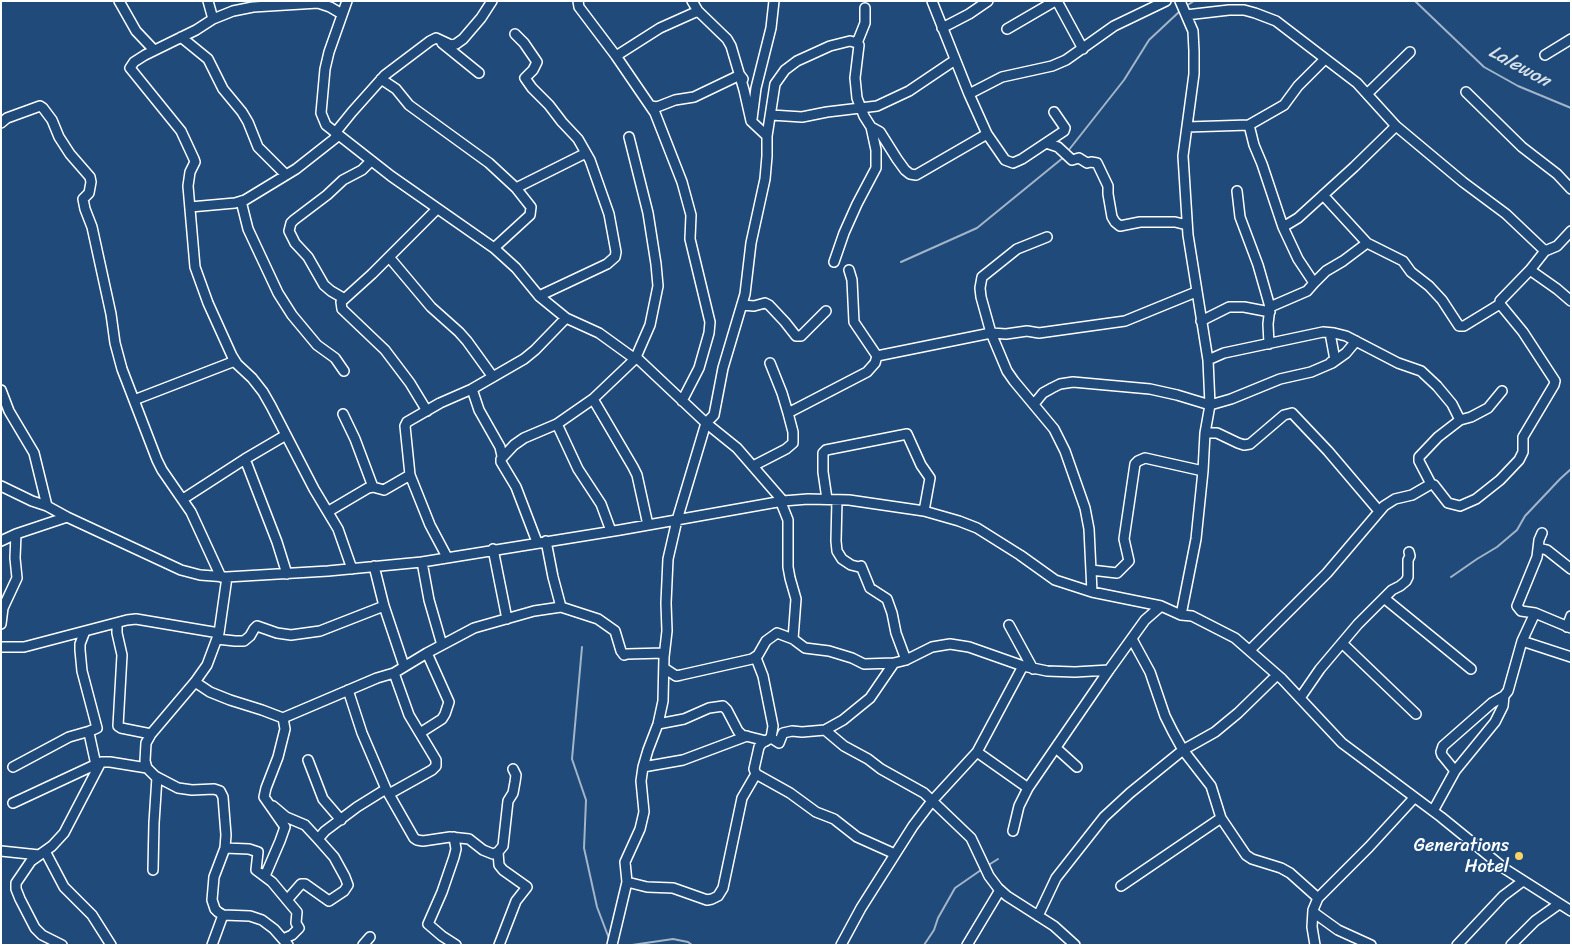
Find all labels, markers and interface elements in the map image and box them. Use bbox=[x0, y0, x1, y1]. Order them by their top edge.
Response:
water label: Lalewon bbox=[1484, 41, 1554, 93]
place label: Generations Hotel bbox=[1414, 835, 1509, 878]
marker: Generations Hotel bbox=[1513, 850, 1525, 862]

